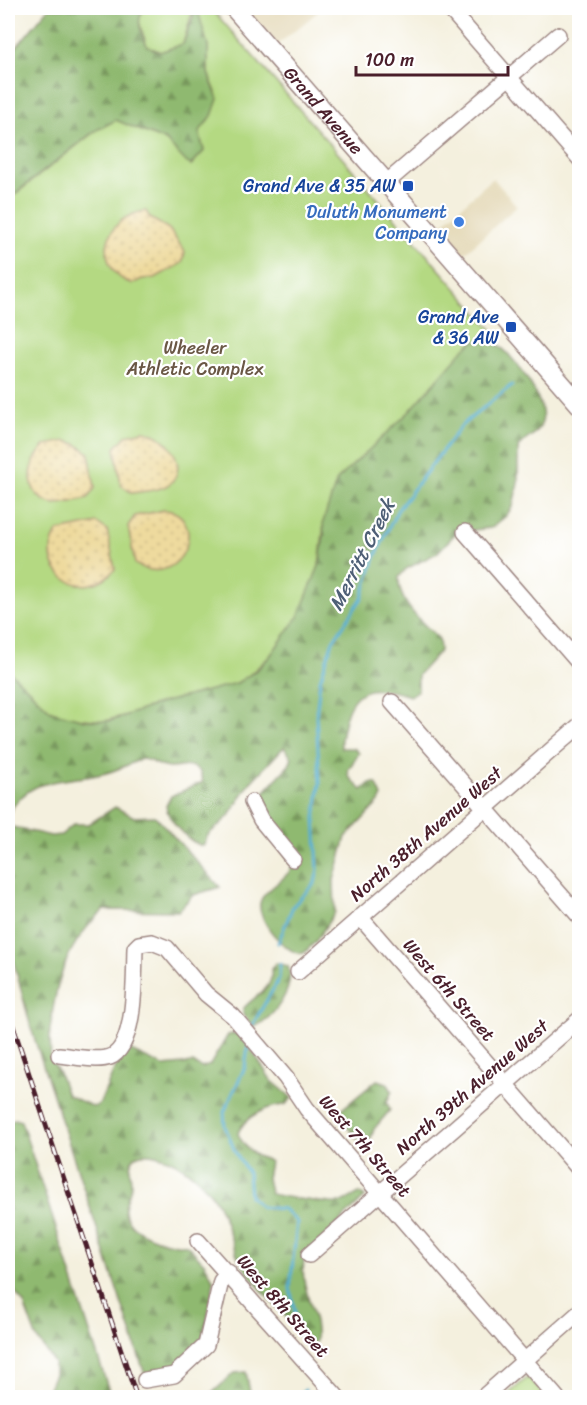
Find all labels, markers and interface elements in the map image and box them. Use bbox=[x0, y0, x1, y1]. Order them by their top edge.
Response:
scale bar bbox=[356, 39, 508, 77]
text: 100 m bbox=[365, 44, 414, 76]
street label: Grand Avenue bbox=[275, 59, 371, 162]
place label: Grand Ave & 35 AW bbox=[243, 170, 397, 202]
marker: Grand Ave & 35 AW bbox=[401, 179, 415, 193]
place label: Duluth Monument Company bbox=[306, 196, 448, 249]
marker: Duluth Monument Company bbox=[452, 215, 466, 229]
place label: Grand Ave & 36 AW bbox=[418, 301, 500, 354]
marker: Grand Ave & 36 AW bbox=[504, 320, 518, 334]
park label: Wheeler Athletic Complex bbox=[125, 332, 264, 385]
water label: Merritt Creek bbox=[319, 491, 406, 617]
street label: North 38th Avenue West bbox=[342, 758, 510, 910]
street label: West 6th Street bbox=[395, 931, 503, 1049]
street label: North 39th Avenue West bbox=[388, 1011, 557, 1163]
street label: West 7th Street bbox=[311, 1087, 419, 1205]
street label: West 8th Street bbox=[229, 1247, 338, 1365]

